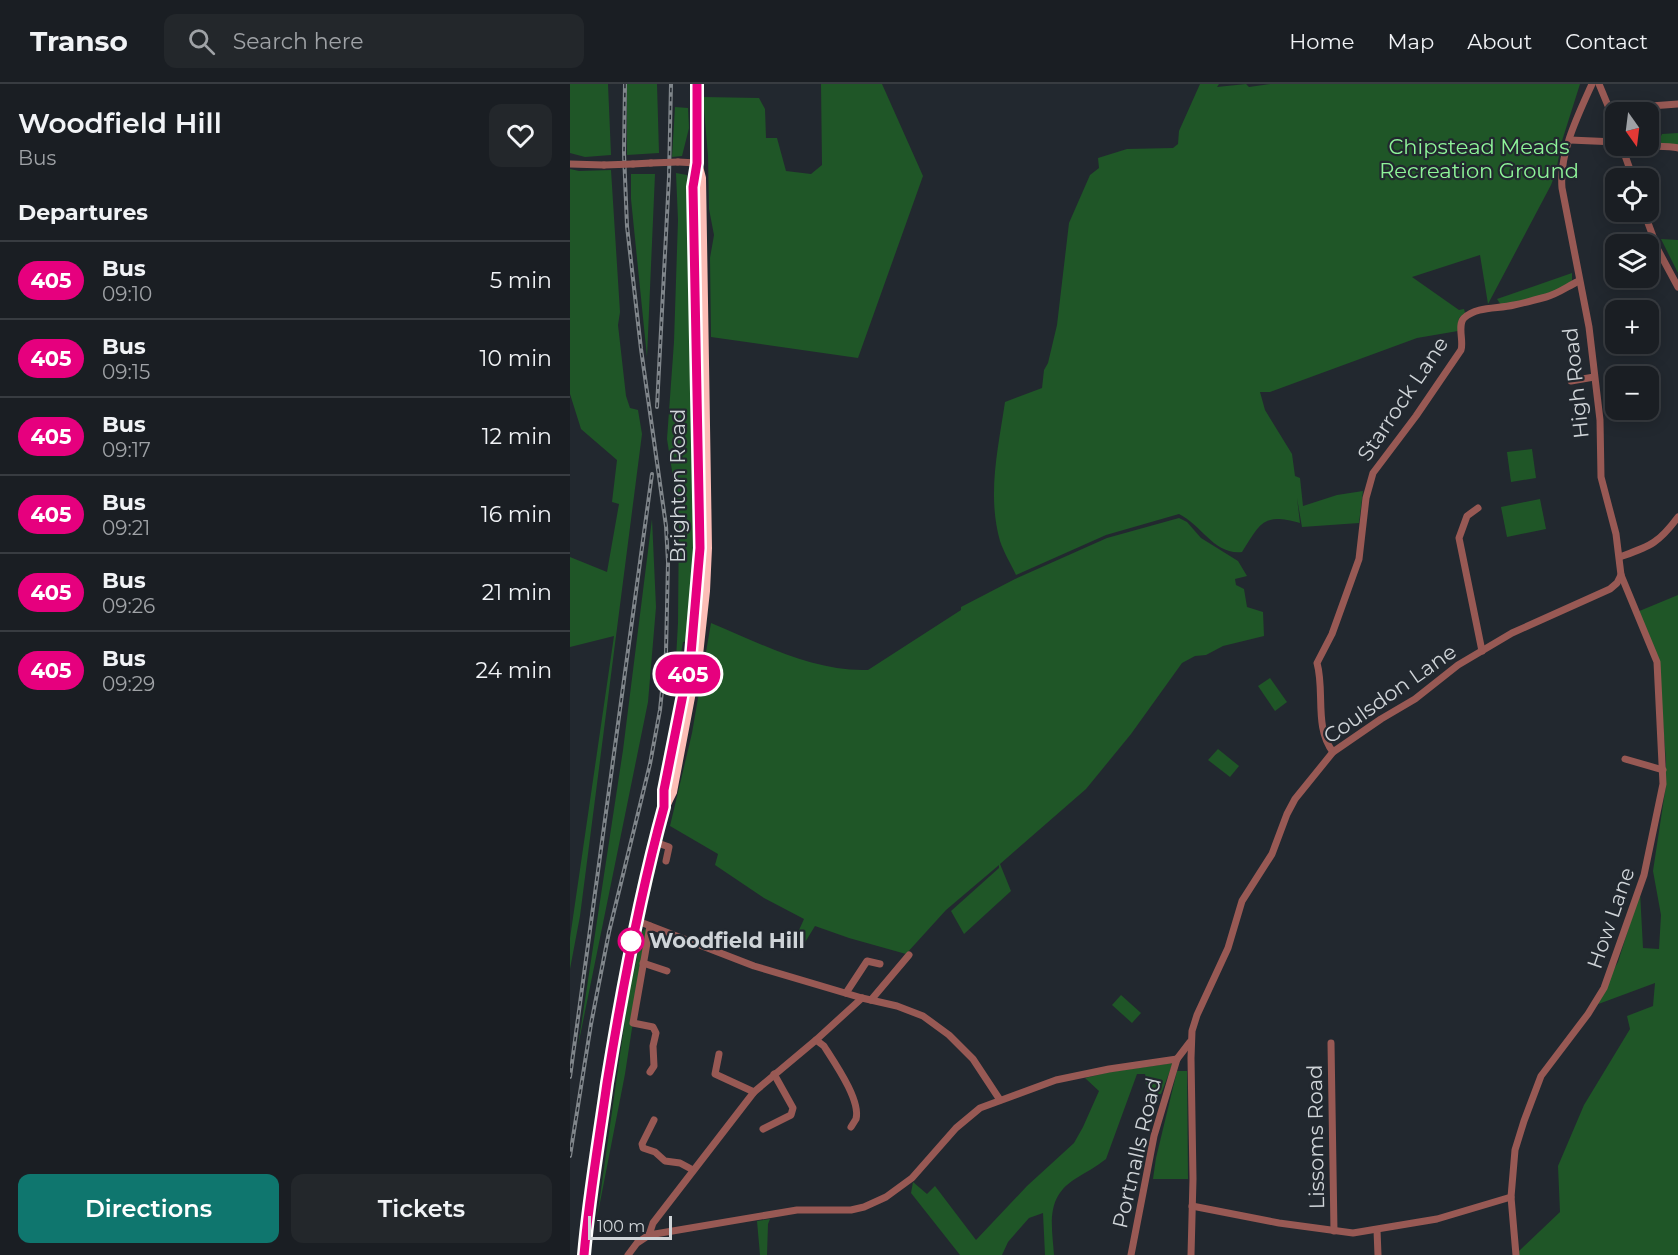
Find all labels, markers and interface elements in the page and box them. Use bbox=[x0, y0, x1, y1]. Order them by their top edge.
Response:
search box bbox=[164, 14, 584, 68]
text: Transo bbox=[30, 24, 128, 58]
icon: search bbox=[185, 25, 218, 58]
text: Search here bbox=[233, 28, 364, 55]
text: Home bbox=[1289, 29, 1354, 54]
text: Map bbox=[1387, 29, 1434, 54]
text: About bbox=[1467, 29, 1532, 54]
text: Contact bbox=[1565, 29, 1648, 54]
north arrow bbox=[1605, 102, 1659, 156]
map controls bbox=[1605, 102, 1659, 420]
button: heart bbox=[489, 104, 552, 167]
text: Woodfield Hill bbox=[18, 106, 222, 140]
park label: Chipstead Meads Recreation Ground bbox=[1379, 134, 1579, 183]
text: Bus bbox=[18, 146, 56, 170]
button: locate bbox=[1605, 168, 1659, 222]
text: Departures bbox=[18, 199, 148, 226]
button: layers bbox=[1605, 234, 1659, 288]
text: Bus bbox=[102, 255, 146, 282]
text: 5 min bbox=[490, 267, 552, 294]
text: 405 bbox=[30, 268, 72, 293]
text: 09:10 bbox=[102, 282, 152, 306]
button: + bbox=[1605, 300, 1659, 354]
street label: High Road bbox=[1557, 326, 1594, 440]
street label: Starrock Lane bbox=[1352, 332, 1453, 466]
text: Bus bbox=[102, 333, 146, 360]
text: 10 min bbox=[480, 345, 552, 372]
text: 405 bbox=[30, 346, 72, 371]
text: 09:15 bbox=[102, 360, 150, 384]
button: − bbox=[1605, 366, 1659, 420]
street label: Brighton Road bbox=[665, 409, 690, 563]
text: Bus bbox=[102, 411, 146, 438]
text: 12 min bbox=[482, 423, 552, 450]
text: 405 bbox=[30, 424, 72, 449]
text: 09:17 bbox=[102, 438, 151, 462]
text: Bus bbox=[102, 489, 146, 516]
text: 16 min bbox=[481, 501, 552, 528]
text: 405 bbox=[30, 502, 72, 527]
text: 09:21 bbox=[102, 516, 150, 540]
text: Bus bbox=[102, 567, 146, 594]
text: 21 min bbox=[482, 579, 552, 606]
text: 405 bbox=[30, 580, 72, 605]
text: 09:26 bbox=[102, 594, 155, 618]
street label: Coulsdon Lane bbox=[1319, 639, 1461, 749]
text: Bus bbox=[102, 645, 146, 672]
line badge: 405 bbox=[654, 654, 722, 694]
text: 24 min bbox=[476, 657, 552, 684]
text: 405 bbox=[30, 658, 72, 683]
text: 405 bbox=[667, 662, 709, 687]
text: 09:29 bbox=[102, 672, 155, 696]
street label: How Lane bbox=[1582, 864, 1640, 972]
marker: Woodfield Hill bbox=[618, 928, 644, 954]
place label: Woodfield Hill bbox=[649, 928, 805, 953]
street label: Lissoms Road bbox=[1302, 1064, 1329, 1210]
street label: Portnalls Road bbox=[1107, 1075, 1166, 1231]
button: Directions bbox=[18, 1174, 279, 1243]
button: Tickets bbox=[291, 1174, 552, 1243]
scale bar bbox=[588, 1213, 672, 1240]
text: 100 m bbox=[597, 1217, 645, 1236]

